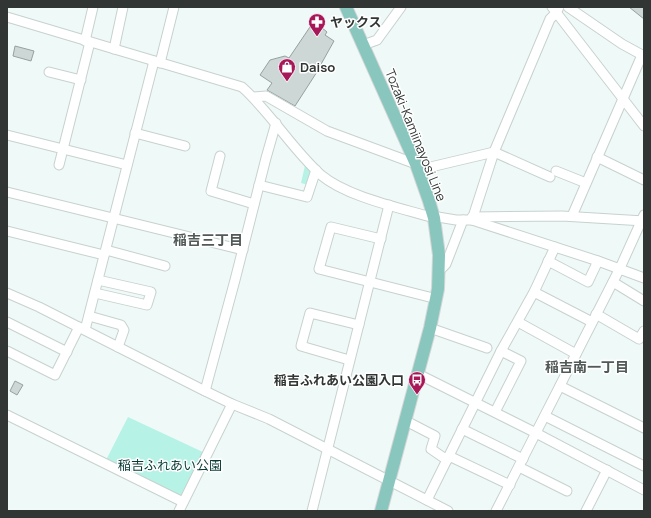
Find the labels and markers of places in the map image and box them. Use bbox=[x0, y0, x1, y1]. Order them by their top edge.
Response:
pharmacy icon: ヤックス bbox=[307, 12, 327, 37]
place label: ヤックス bbox=[330, 13, 382, 31]
shop icon: Daiso bbox=[277, 57, 297, 82]
place label: Daiso bbox=[300, 58, 335, 76]
bus stop icon: 稲吉ふれあい公園入口 bbox=[407, 370, 427, 395]
place label: 稲吉ふれあい公園入口 bbox=[274, 371, 404, 389]

